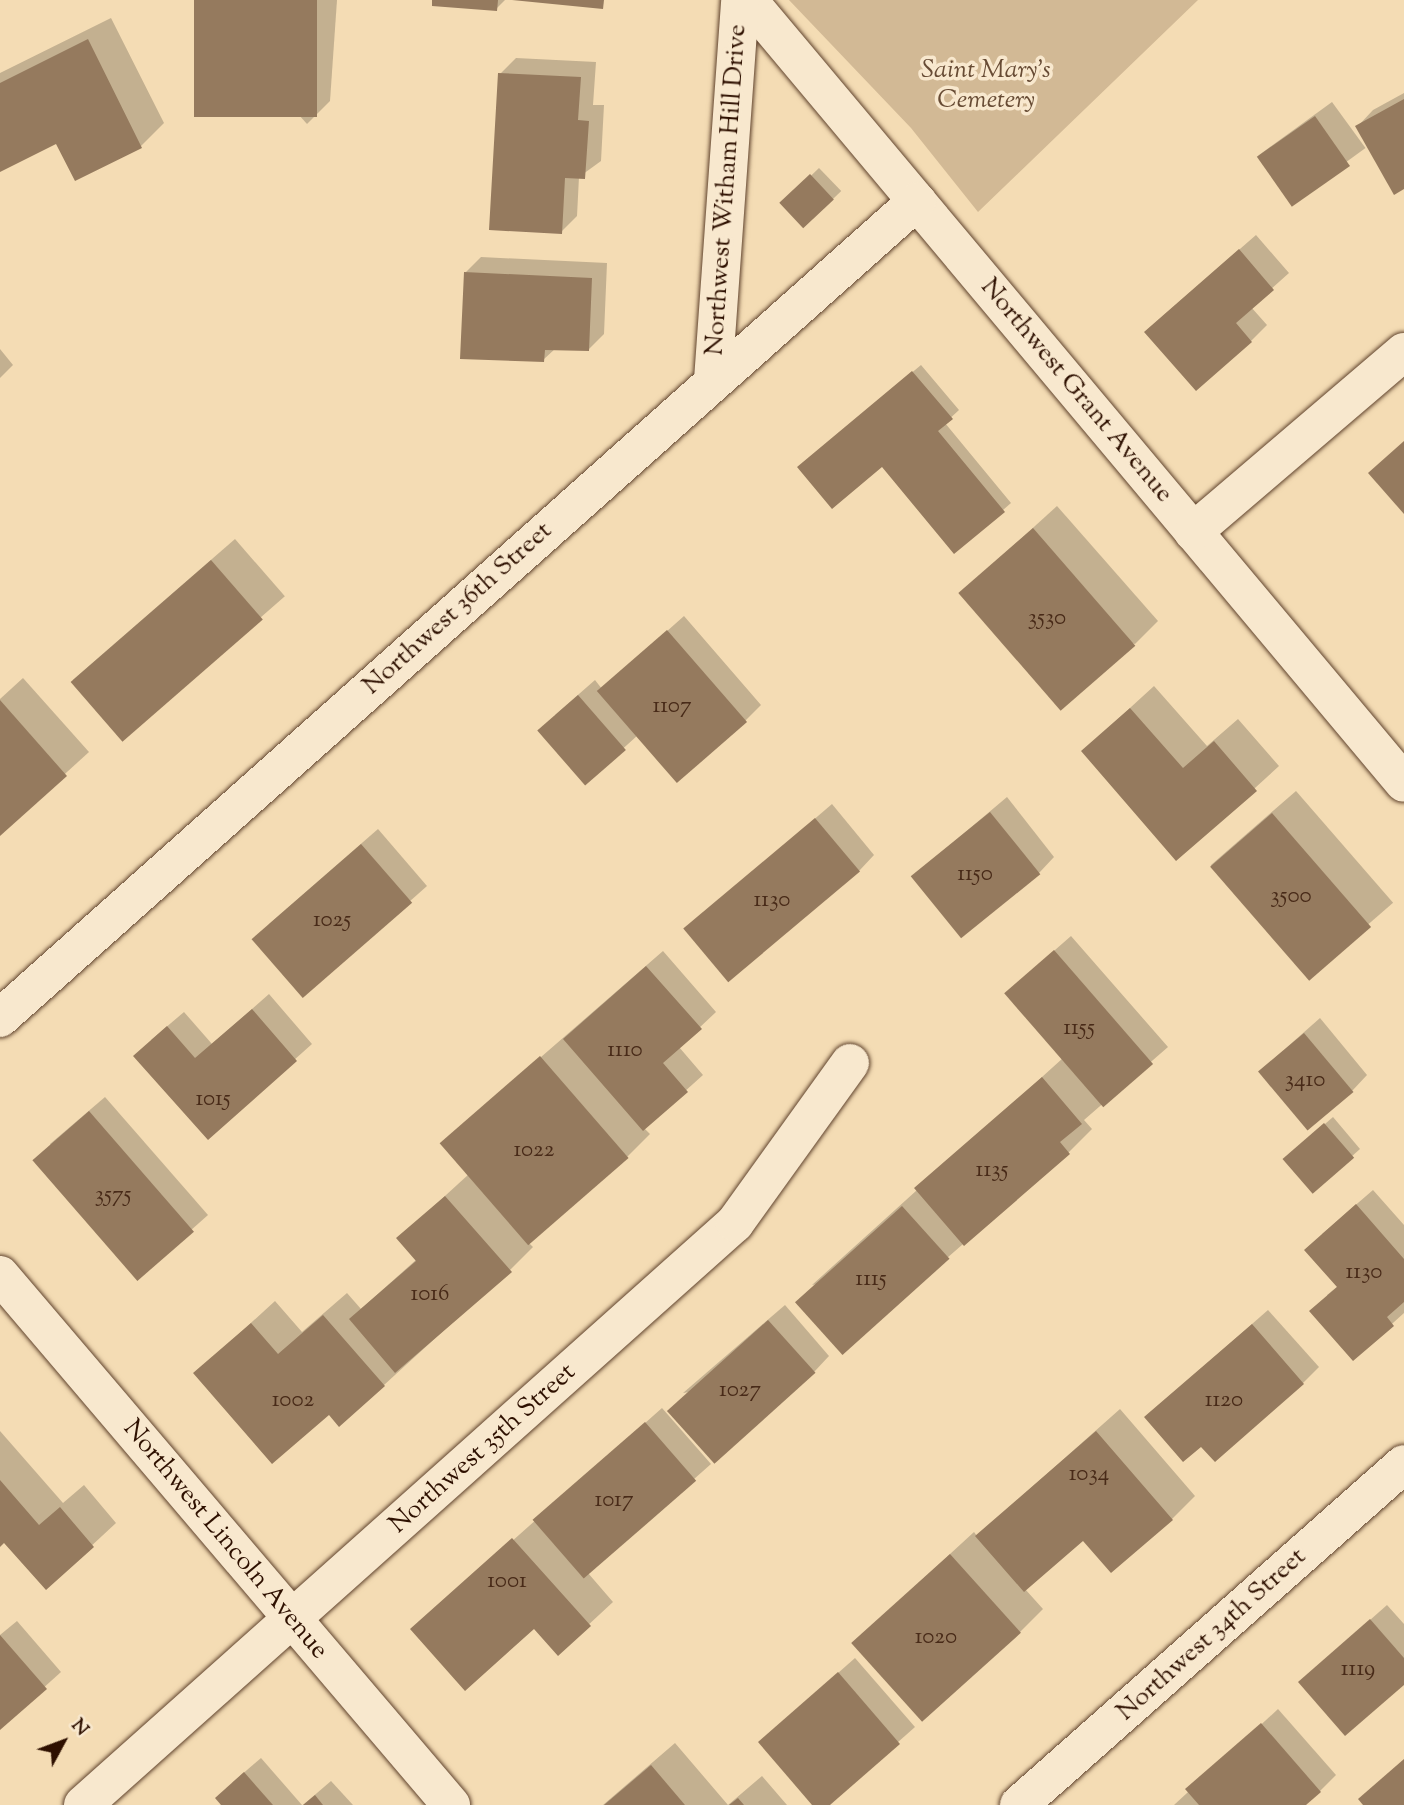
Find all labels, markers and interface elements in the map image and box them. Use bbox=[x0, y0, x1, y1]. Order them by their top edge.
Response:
street label: Northwest Witham Hill Drive bbox=[700, 23, 754, 357]
park label: Saint Mary's Cemetery bbox=[921, 55, 1051, 116]
street label: Northwest Grant Avenue bbox=[973, 273, 1179, 509]
street label: Northwest 36th Street bbox=[357, 516, 559, 702]
house number: 3530 bbox=[1028, 605, 1066, 633]
house number: 1107 bbox=[652, 693, 692, 721]
house number: 1150 bbox=[957, 861, 993, 889]
house number: 3500 bbox=[1270, 883, 1312, 911]
house number: 1130 bbox=[754, 887, 790, 915]
house number: 1025 bbox=[313, 907, 351, 935]
house number: 1155 bbox=[1063, 1015, 1095, 1043]
house number: 1110 bbox=[607, 1037, 643, 1065]
house number: 3410 bbox=[1285, 1067, 1325, 1095]
house number: 1015 bbox=[195, 1086, 231, 1114]
house number: 1022 bbox=[513, 1137, 555, 1165]
house number: 1135 bbox=[976, 1157, 1008, 1185]
house number: 3575 bbox=[95, 1182, 131, 1210]
house number: 1130 bbox=[1346, 1259, 1382, 1287]
house number: 1115 bbox=[855, 1266, 887, 1294]
house number: 1016 bbox=[411, 1281, 449, 1309]
street label: Northwest 35th Street bbox=[383, 1357, 583, 1541]
house number: 1027 bbox=[719, 1377, 761, 1405]
house number: 1002 bbox=[272, 1387, 314, 1415]
house number: 1120 bbox=[1205, 1387, 1243, 1415]
street label: Northwest Lincoln Avenue bbox=[116, 1414, 334, 1666]
house number: 1034 bbox=[1069, 1461, 1109, 1489]
house number: 1017 bbox=[595, 1487, 633, 1515]
street label: Northwest 34th Street bbox=[1111, 1542, 1313, 1728]
house number: 1001 bbox=[487, 1568, 527, 1596]
house number: 1020 bbox=[915, 1624, 957, 1652]
house number: 1119 bbox=[1341, 1656, 1375, 1684]
north arrow bbox=[28, 1707, 98, 1777]
text: N bbox=[64, 1713, 94, 1742]

